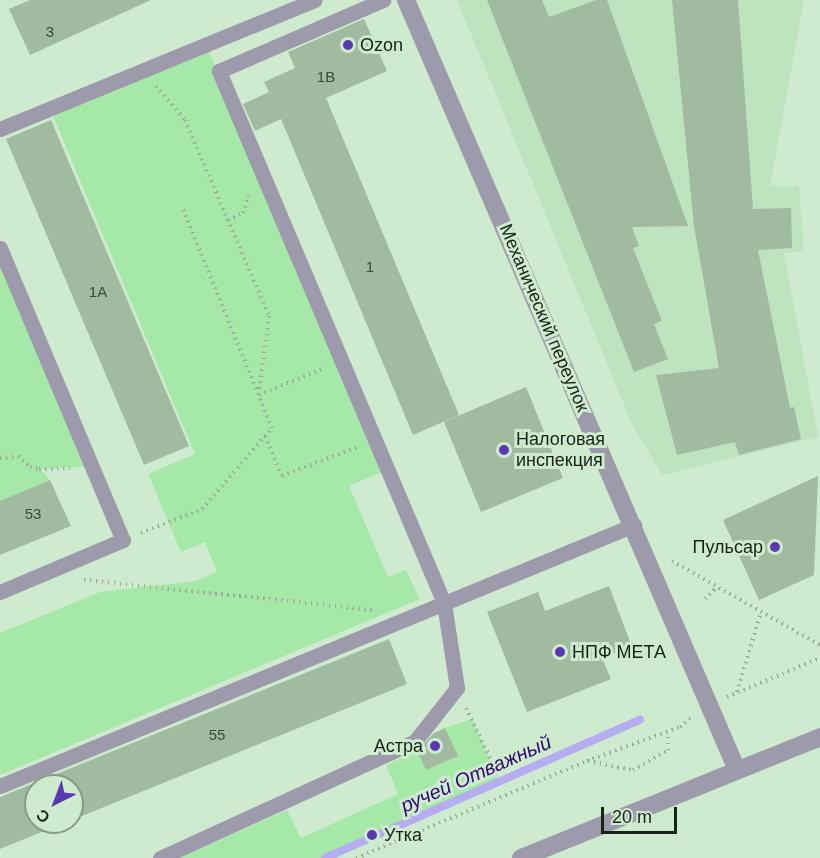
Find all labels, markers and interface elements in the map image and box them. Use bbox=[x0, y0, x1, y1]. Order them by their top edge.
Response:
house number: 3 bbox=[46, 23, 54, 41]
place label: Ozon bbox=[360, 34, 403, 56]
marker: Ozon bbox=[341, 38, 355, 52]
house number: 1В bbox=[317, 68, 335, 86]
street label: Механический переулок bbox=[495, 221, 593, 415]
house number: 1 bbox=[366, 258, 374, 276]
house number: 1А bbox=[89, 283, 107, 301]
place label: Налоговая инспекция bbox=[516, 429, 605, 472]
marker: Налоговая инспекция bbox=[497, 443, 511, 457]
house number: 53 bbox=[25, 505, 41, 523]
place label: Пульсар bbox=[693, 536, 763, 558]
marker: Пульсар bbox=[768, 540, 782, 554]
place label: НПФ МЕТА bbox=[572, 641, 666, 663]
marker: НПФ МЕТА bbox=[553, 645, 567, 659]
house number: 55 bbox=[209, 726, 225, 744]
water label: ручей Отважный bbox=[397, 730, 555, 818]
place label: Астра bbox=[374, 735, 423, 757]
marker: Астра bbox=[428, 739, 442, 753]
north arrow bbox=[24, 774, 84, 834]
scale bar bbox=[604, 795, 680, 833]
text: С bbox=[33, 806, 53, 826]
text: 20 m bbox=[612, 807, 652, 827]
place label: Утка bbox=[384, 824, 422, 846]
marker: Утка bbox=[365, 828, 379, 842]

